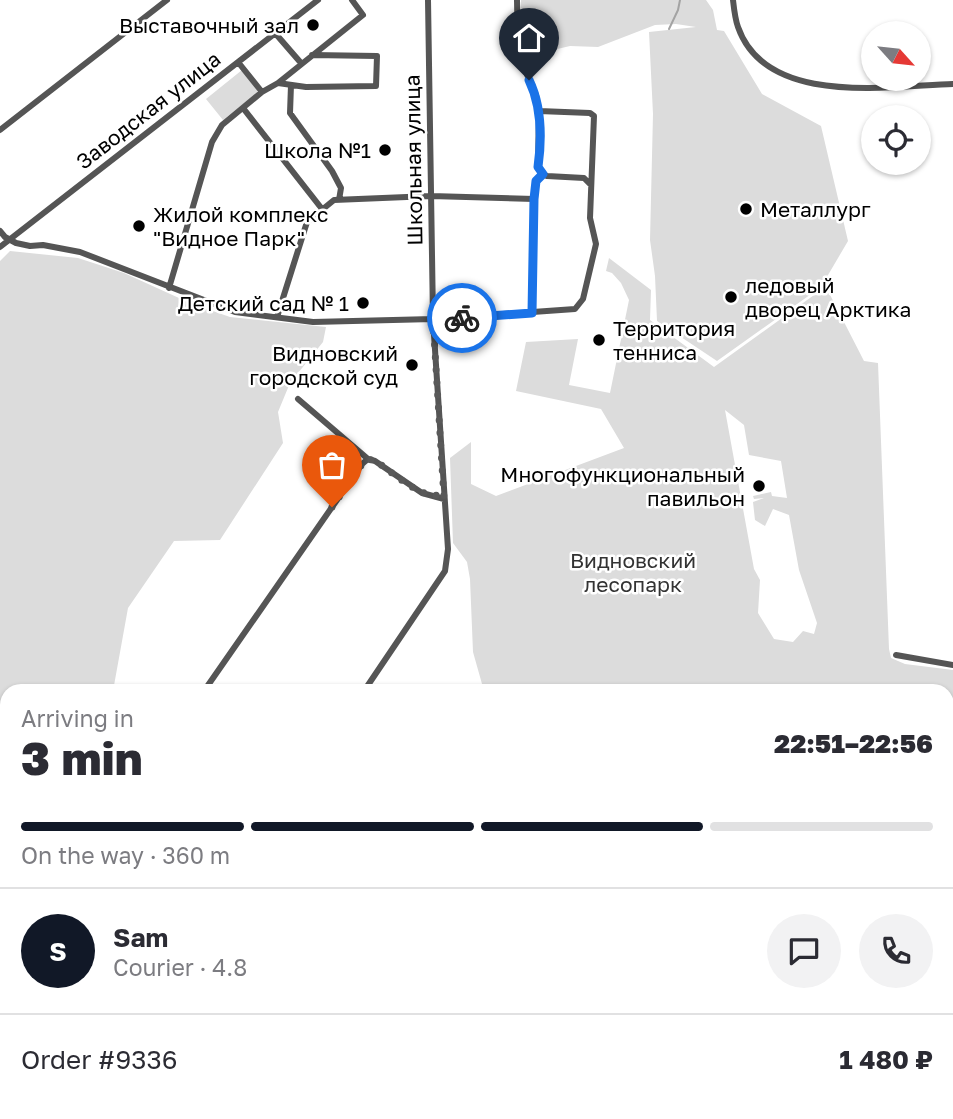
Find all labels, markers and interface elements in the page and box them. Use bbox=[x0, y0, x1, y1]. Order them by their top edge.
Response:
pin bbox=[499, 8, 559, 80]
place label: Выставочный зал bbox=[119, 12, 299, 38]
marker: Выставочный зал bbox=[305, 17, 321, 33]
icon: home bbox=[510, 19, 548, 57]
north arrow bbox=[861, 21, 931, 91]
map controls bbox=[861, 21, 931, 175]
street label: Заводская улица bbox=[71, 46, 225, 174]
street label: Школьная улица bbox=[399, 74, 427, 246]
button: locate bbox=[861, 105, 931, 175]
place label: Школа №1 bbox=[264, 137, 371, 163]
marker: Школа №1 bbox=[377, 142, 393, 158]
place label: Металлург bbox=[760, 196, 871, 222]
place label: Жилой комплекс "Видное Парк" bbox=[153, 201, 328, 251]
marker: Металлург bbox=[738, 201, 754, 217]
marker: Жилой комплекс "Видное Парк" bbox=[131, 218, 147, 234]
place label: ледовый дворец Арктика bbox=[745, 272, 911, 322]
courier bbox=[427, 283, 497, 353]
marker: ледовый дворец Арктика bbox=[723, 289, 739, 305]
place label: Детский сад № 1 bbox=[178, 290, 349, 316]
marker: Детский сад № 1 bbox=[355, 295, 371, 311]
icon: bike bbox=[443, 299, 481, 337]
place label: Территория тенниса bbox=[613, 315, 735, 365]
marker: Территория тенниса bbox=[591, 332, 607, 348]
place label: Видновский городской суд bbox=[249, 340, 398, 390]
marker: Видновский городской суд bbox=[404, 357, 420, 373]
pin bbox=[302, 435, 362, 507]
icon: bag bbox=[313, 446, 351, 484]
place label: Многофункциональный павильон bbox=[500, 461, 745, 511]
marker: Многофункциональный павильон bbox=[751, 478, 767, 494]
park label: Видновский лесопарк bbox=[570, 547, 696, 597]
text: Arriving in bbox=[21, 704, 134, 732]
text: 22:51–22:56 bbox=[774, 728, 933, 759]
text: 3 min bbox=[21, 730, 143, 785]
text: On the way · 360 m bbox=[21, 841, 230, 869]
button: chat bbox=[767, 914, 841, 988]
button: phone bbox=[859, 914, 933, 988]
text: Sam bbox=[113, 922, 168, 953]
text: S bbox=[49, 936, 67, 967]
text: Courier · 4.8 bbox=[113, 953, 247, 981]
text: Order #9336 bbox=[21, 1044, 177, 1075]
text: 1 480 ₽ bbox=[839, 1044, 933, 1075]

